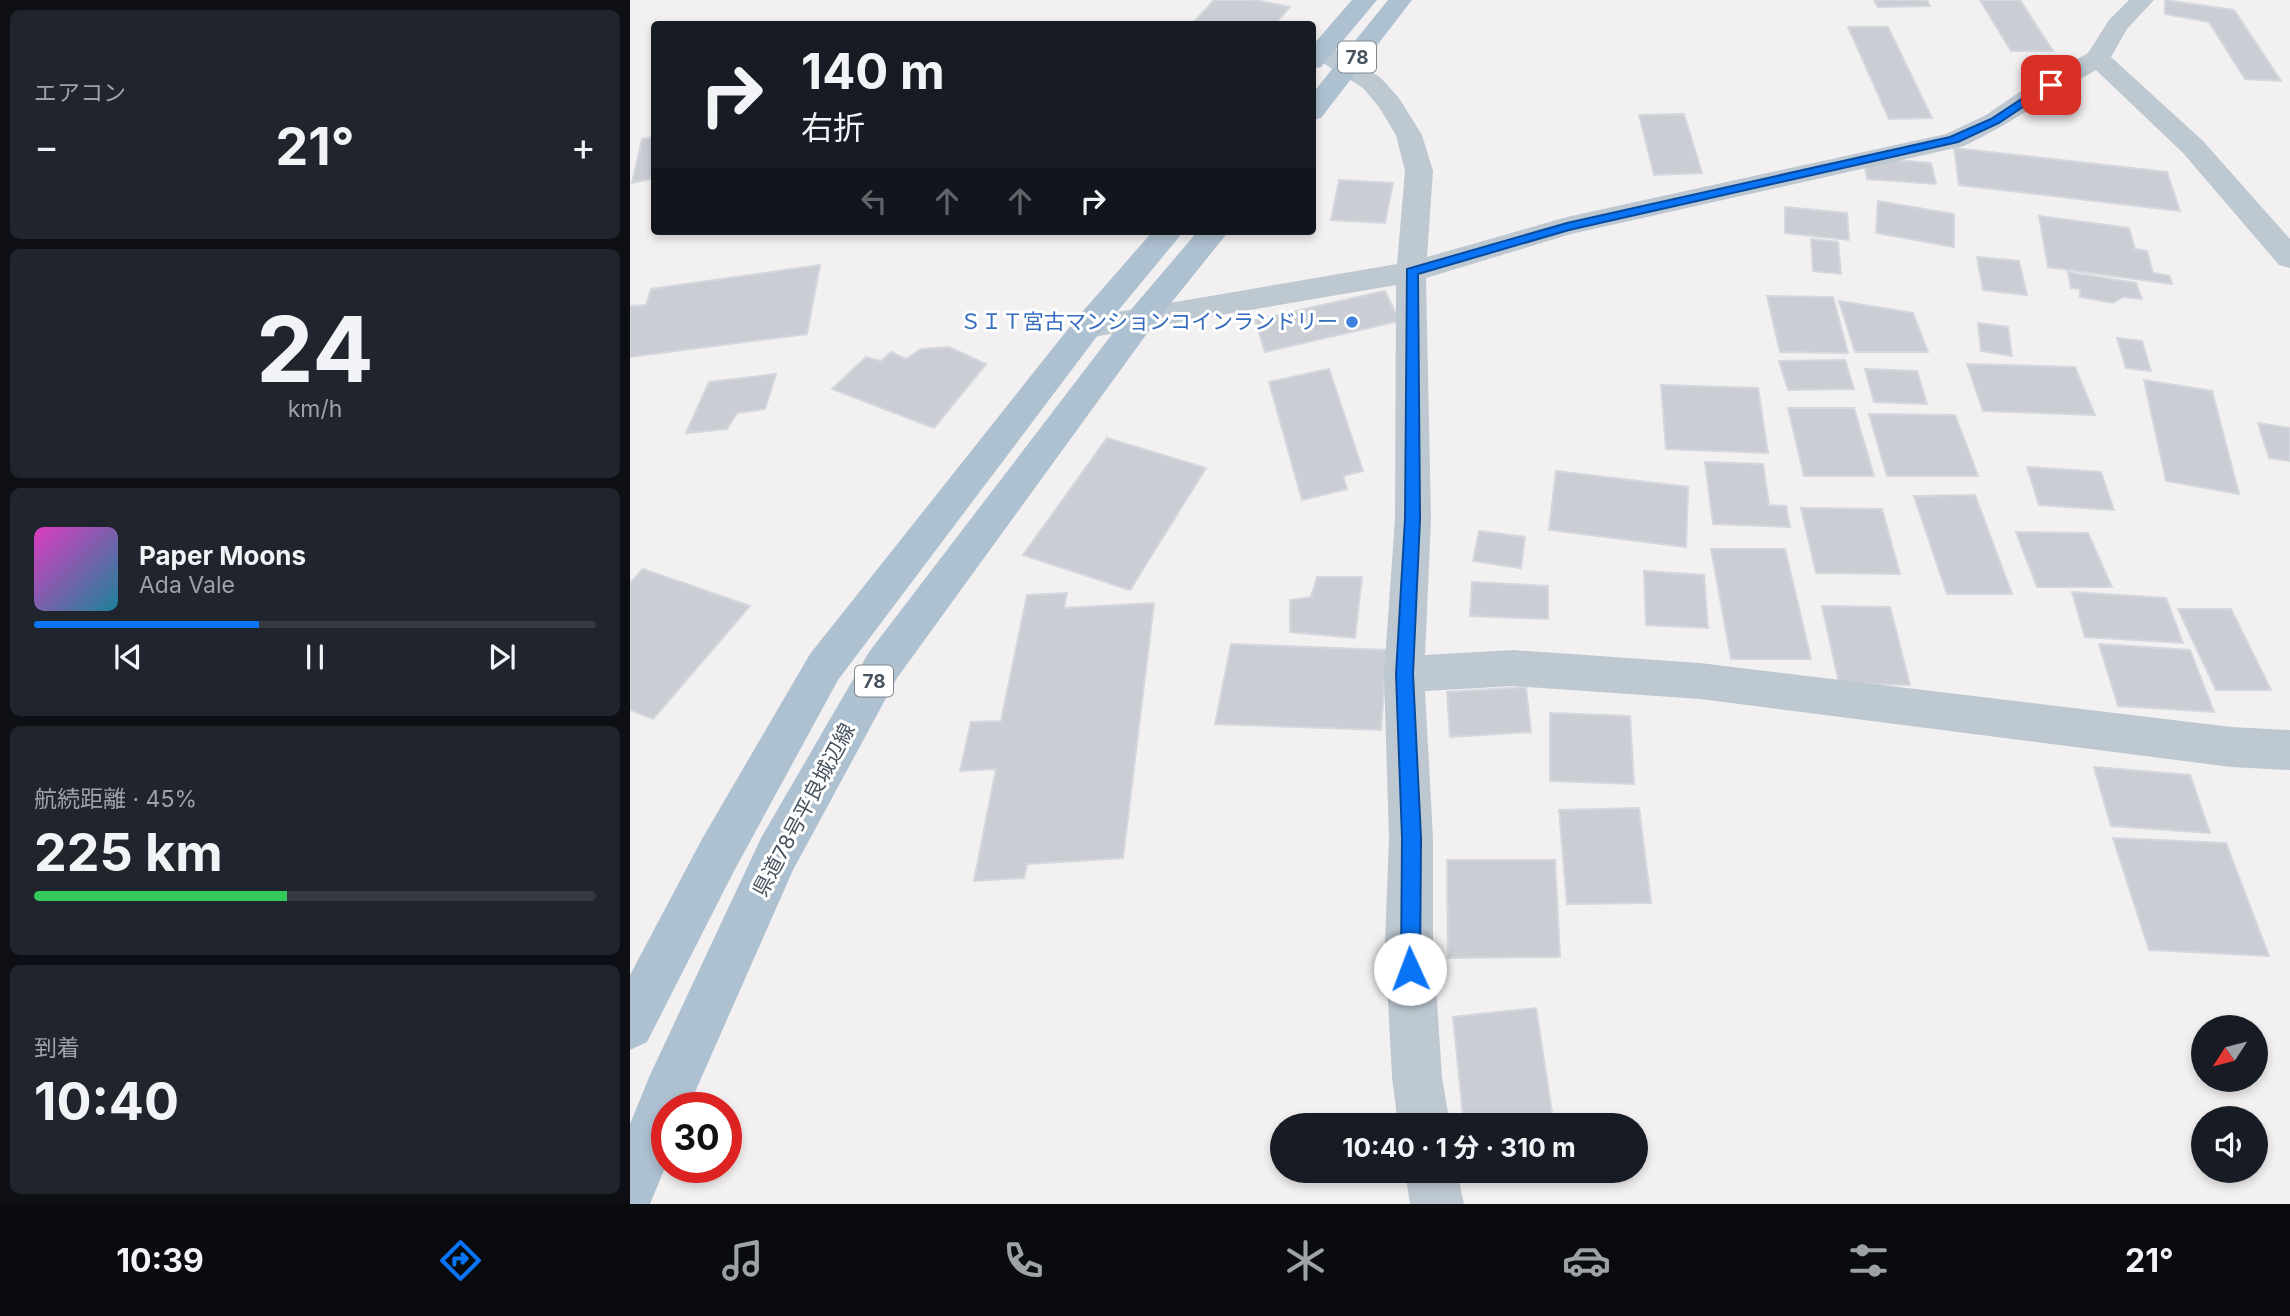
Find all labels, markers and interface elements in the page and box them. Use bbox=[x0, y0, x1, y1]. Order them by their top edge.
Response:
road number: 78 bbox=[1338, 41, 1376, 72]
text: 140 m bbox=[801, 42, 945, 101]
icon: right bbox=[686, 49, 777, 140]
pin bbox=[2021, 55, 2081, 115]
icon: arrive bbox=[2032, 66, 2070, 104]
text: エアコン bbox=[34, 79, 126, 107]
text: 右折 bbox=[801, 108, 865, 147]
text: 21° bbox=[275, 115, 355, 178]
text: − bbox=[34, 123, 59, 169]
text: + bbox=[571, 123, 596, 169]
icon: left bbox=[855, 182, 893, 220]
icon: ahead bbox=[928, 182, 966, 220]
icon: ahead bbox=[1001, 182, 1039, 220]
icon: right bbox=[1074, 182, 1112, 220]
text: 24 bbox=[256, 294, 374, 404]
place label: ＳＩＴ宮古マンションコインランドリー bbox=[960, 309, 1338, 334]
marker: ＳＩＴ宮古マンションコインランドリー bbox=[1344, 314, 1360, 330]
text: km/h bbox=[288, 395, 342, 423]
text: Paper Moons bbox=[139, 540, 306, 571]
text: Ada Vale bbox=[139, 571, 235, 599]
icon: previous bbox=[109, 638, 147, 676]
icon: pause bbox=[296, 638, 334, 676]
icon: next bbox=[483, 638, 521, 676]
road number: 78 bbox=[855, 666, 893, 696]
street label: 県道78号平良城辺線 bbox=[747, 719, 860, 901]
text: 航続距離 · 45% bbox=[34, 785, 197, 813]
text: 225 km bbox=[34, 821, 223, 884]
position arrow bbox=[1373, 932, 1447, 1006]
north arrow bbox=[2191, 1015, 2268, 1092]
map controls bbox=[2191, 1015, 2268, 1183]
text: 到着 bbox=[34, 1034, 80, 1062]
text: 10:40 bbox=[34, 1070, 179, 1133]
speed limit sign: 30 bbox=[651, 1092, 742, 1183]
button: sound bbox=[2191, 1106, 2268, 1183]
text: 10:40 · 1 分 · 310 m bbox=[1342, 1132, 1576, 1163]
icon: directions bbox=[436, 1236, 485, 1285]
icon: music bbox=[718, 1236, 767, 1285]
icon: phone bbox=[999, 1236, 1048, 1285]
icon: climate bbox=[1281, 1236, 1330, 1285]
icon: car bbox=[1562, 1236, 1611, 1285]
icon: filters bbox=[1844, 1236, 1893, 1285]
text: 10:39 bbox=[116, 1241, 204, 1280]
text: 21° bbox=[2125, 1241, 2174, 1280]

